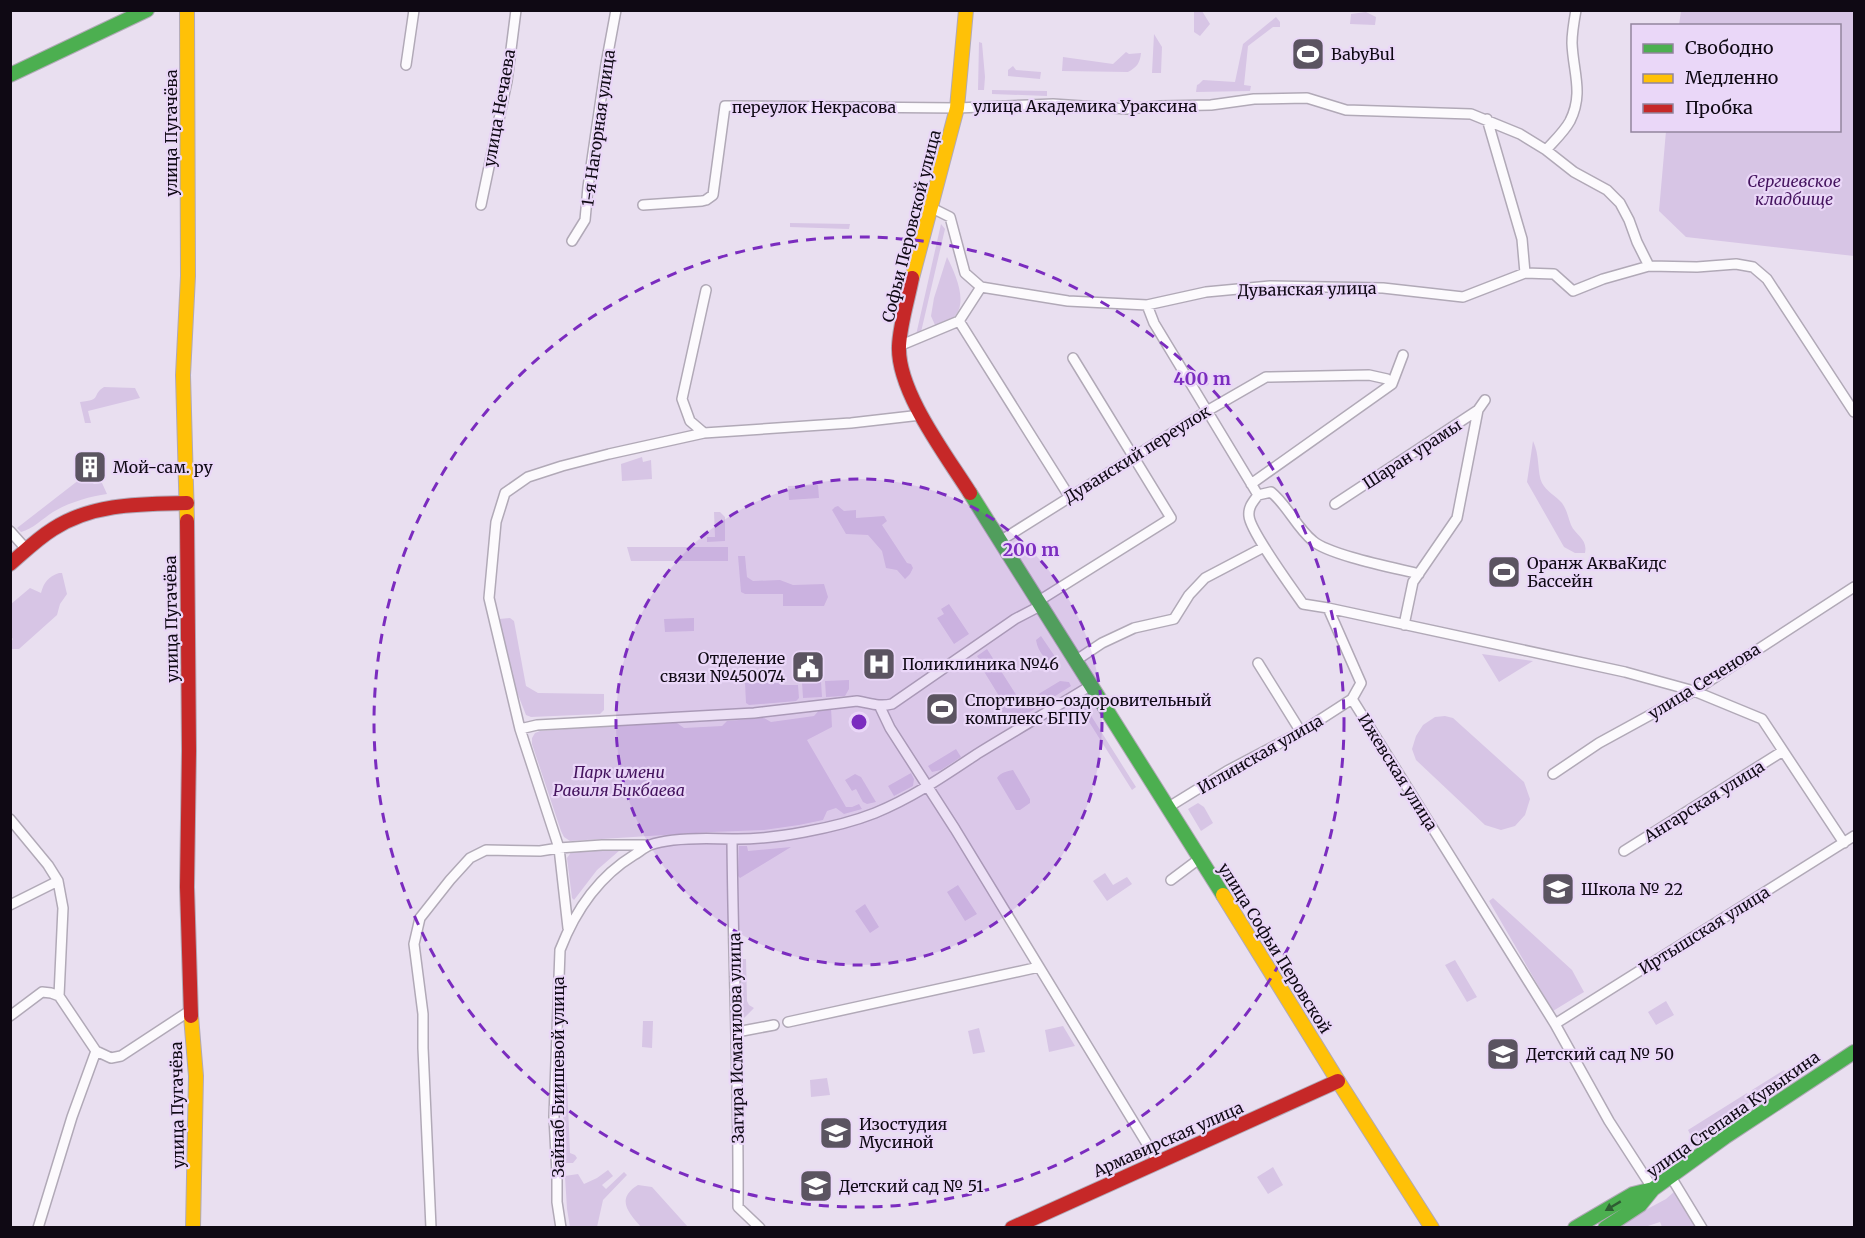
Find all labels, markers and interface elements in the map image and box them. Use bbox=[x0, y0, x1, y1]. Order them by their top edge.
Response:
legend bbox=[1631, 24, 1841, 132]
sports icon: BabyBul bbox=[1290, 36, 1326, 72]
text: Свободно bbox=[1685, 36, 1773, 59]
place label: BabyBul bbox=[1331, 44, 1395, 64]
street label: улица Нечаева bbox=[479, 47, 519, 168]
street label: 1-я Нагорная улица bbox=[577, 48, 619, 208]
text: Медленно bbox=[1685, 66, 1778, 89]
street label: улица Пугачёва bbox=[161, 69, 181, 197]
street label: улица Академика Ураксина bbox=[973, 96, 1197, 116]
text: Пробка bbox=[1685, 96, 1753, 119]
street label: переулок Некрасова bbox=[732, 97, 897, 117]
street label: Софьи Перовской улица bbox=[877, 127, 945, 324]
park label: Сергиевское кладбище bbox=[1747, 171, 1841, 209]
street label: Дуванская улица bbox=[1237, 278, 1377, 300]
text: 400 m bbox=[1173, 367, 1231, 390]
street label: Дуванский переулок bbox=[1060, 401, 1214, 507]
street label: Шаран урамы bbox=[1359, 414, 1465, 493]
building icon: Мой-сам. ру bbox=[72, 449, 108, 485]
place label: Мой-сам. ру bbox=[113, 457, 213, 477]
text: 200 m bbox=[1003, 538, 1059, 561]
place label: Оранж АкваКидс Бассейн bbox=[1527, 553, 1666, 591]
sports icon: Оранж АкваКидс Бассейн bbox=[1486, 554, 1522, 590]
street label: улица Пугачёва bbox=[160, 555, 182, 683]
street label: улица Сеченова bbox=[1644, 638, 1764, 723]
hospital icon: Поликлиника №46 bbox=[861, 646, 897, 682]
place label: Отделение связи №450074 bbox=[660, 648, 785, 686]
public building icon: Отделение связи №450074 bbox=[790, 649, 826, 685]
place label: Поликлиника №46 bbox=[902, 654, 1059, 674]
place label: Спортивно-оздоровительный комплекс БГПУ bbox=[965, 690, 1212, 728]
sports icon: Спортивно-оздоровительный комплекс БГПУ bbox=[924, 691, 960, 727]
street label: Иглинская улица bbox=[1194, 710, 1327, 798]
street label: Ижевская улица bbox=[1354, 710, 1442, 835]
centre of rings bbox=[849, 712, 869, 732]
street label: Ангарская улица bbox=[1639, 756, 1768, 847]
park label: Парк имени Равиля Бикбаева bbox=[553, 762, 685, 800]
street label: улица Софьи Перовской bbox=[1214, 859, 1336, 1037]
school or university icon: Школа № 22 bbox=[1540, 871, 1576, 907]
place label: Школа № 22 bbox=[1581, 879, 1683, 899]
street label: Иртышская улица bbox=[1635, 881, 1773, 978]
street label: Загира Исмагилова улица bbox=[724, 932, 748, 1144]
street label: Зайнаб Биишевой улица bbox=[548, 976, 568, 1177]
school or university icon: Детский сад № 50 bbox=[1485, 1036, 1521, 1072]
street label: улица Пугачёва bbox=[166, 1041, 188, 1169]
place label: Детский сад № 50 bbox=[1526, 1044, 1674, 1064]
street label: улица Степана Кувыкина bbox=[1643, 1046, 1824, 1181]
street label: Армавирская улица bbox=[1089, 1097, 1246, 1181]
place label: Изостудия Мусиной bbox=[859, 1114, 947, 1152]
school or university icon: Изостудия Мусиной bbox=[818, 1115, 854, 1151]
school or university icon: Детский сад № 51 bbox=[798, 1168, 834, 1204]
place label: Детский сад № 51 bbox=[839, 1176, 984, 1196]
one-way arrow bbox=[1605, 1201, 1621, 1212]

